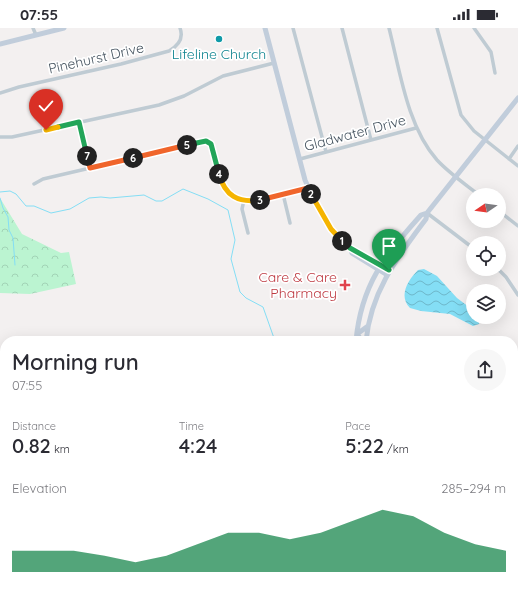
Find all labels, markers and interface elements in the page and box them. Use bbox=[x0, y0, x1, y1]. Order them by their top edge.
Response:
text: 07:55 bbox=[20, 5, 58, 24]
marker: Lifeline Church bbox=[214, 34, 224, 44]
street label: Pinehurst Drive bbox=[46, 38, 146, 78]
place label: Lifeline Church bbox=[172, 45, 266, 63]
pin bbox=[29, 89, 63, 130]
icon: check bbox=[35, 95, 57, 117]
street label: Gladwater Drive bbox=[302, 111, 408, 155]
pin: 5 bbox=[177, 135, 197, 155]
text: 5 bbox=[184, 138, 190, 152]
pin: 7 bbox=[77, 146, 97, 166]
pin: 6 bbox=[123, 148, 143, 168]
text: 7 bbox=[84, 149, 90, 163]
text: 6 bbox=[130, 151, 136, 165]
pin: 4 bbox=[209, 164, 229, 184]
text: 4 bbox=[216, 167, 222, 181]
pin: 2 bbox=[301, 184, 321, 204]
text: 2 bbox=[308, 187, 314, 201]
north arrow bbox=[466, 188, 506, 228]
map controls bbox=[466, 188, 506, 324]
pin: 3 bbox=[250, 190, 270, 210]
text: 3 bbox=[257, 193, 263, 207]
pin bbox=[372, 229, 406, 270]
pin: 1 bbox=[332, 231, 352, 251]
text: 1 bbox=[340, 234, 344, 248]
icon: arrive bbox=[378, 235, 400, 257]
button: locate bbox=[466, 236, 506, 276]
place label: Care & Care Pharmacy bbox=[259, 268, 337, 302]
marker: Care & Care Pharmacy bbox=[340, 280, 350, 290]
button: layers bbox=[466, 284, 506, 324]
text: Morning run bbox=[12, 348, 139, 376]
button: share bbox=[464, 349, 506, 391]
text: 07:55 bbox=[12, 377, 42, 393]
text: Distance bbox=[12, 419, 56, 433]
text: Time bbox=[179, 419, 204, 433]
text: Pace bbox=[345, 419, 370, 433]
text: 0.82 bbox=[12, 433, 51, 458]
text: 4:24 bbox=[179, 433, 217, 458]
text: 5:22 bbox=[345, 433, 384, 458]
text: km bbox=[51, 442, 70, 456]
text: /km bbox=[384, 442, 409, 456]
text: Elevation bbox=[12, 480, 67, 496]
text: 285–294 m bbox=[441, 480, 506, 496]

